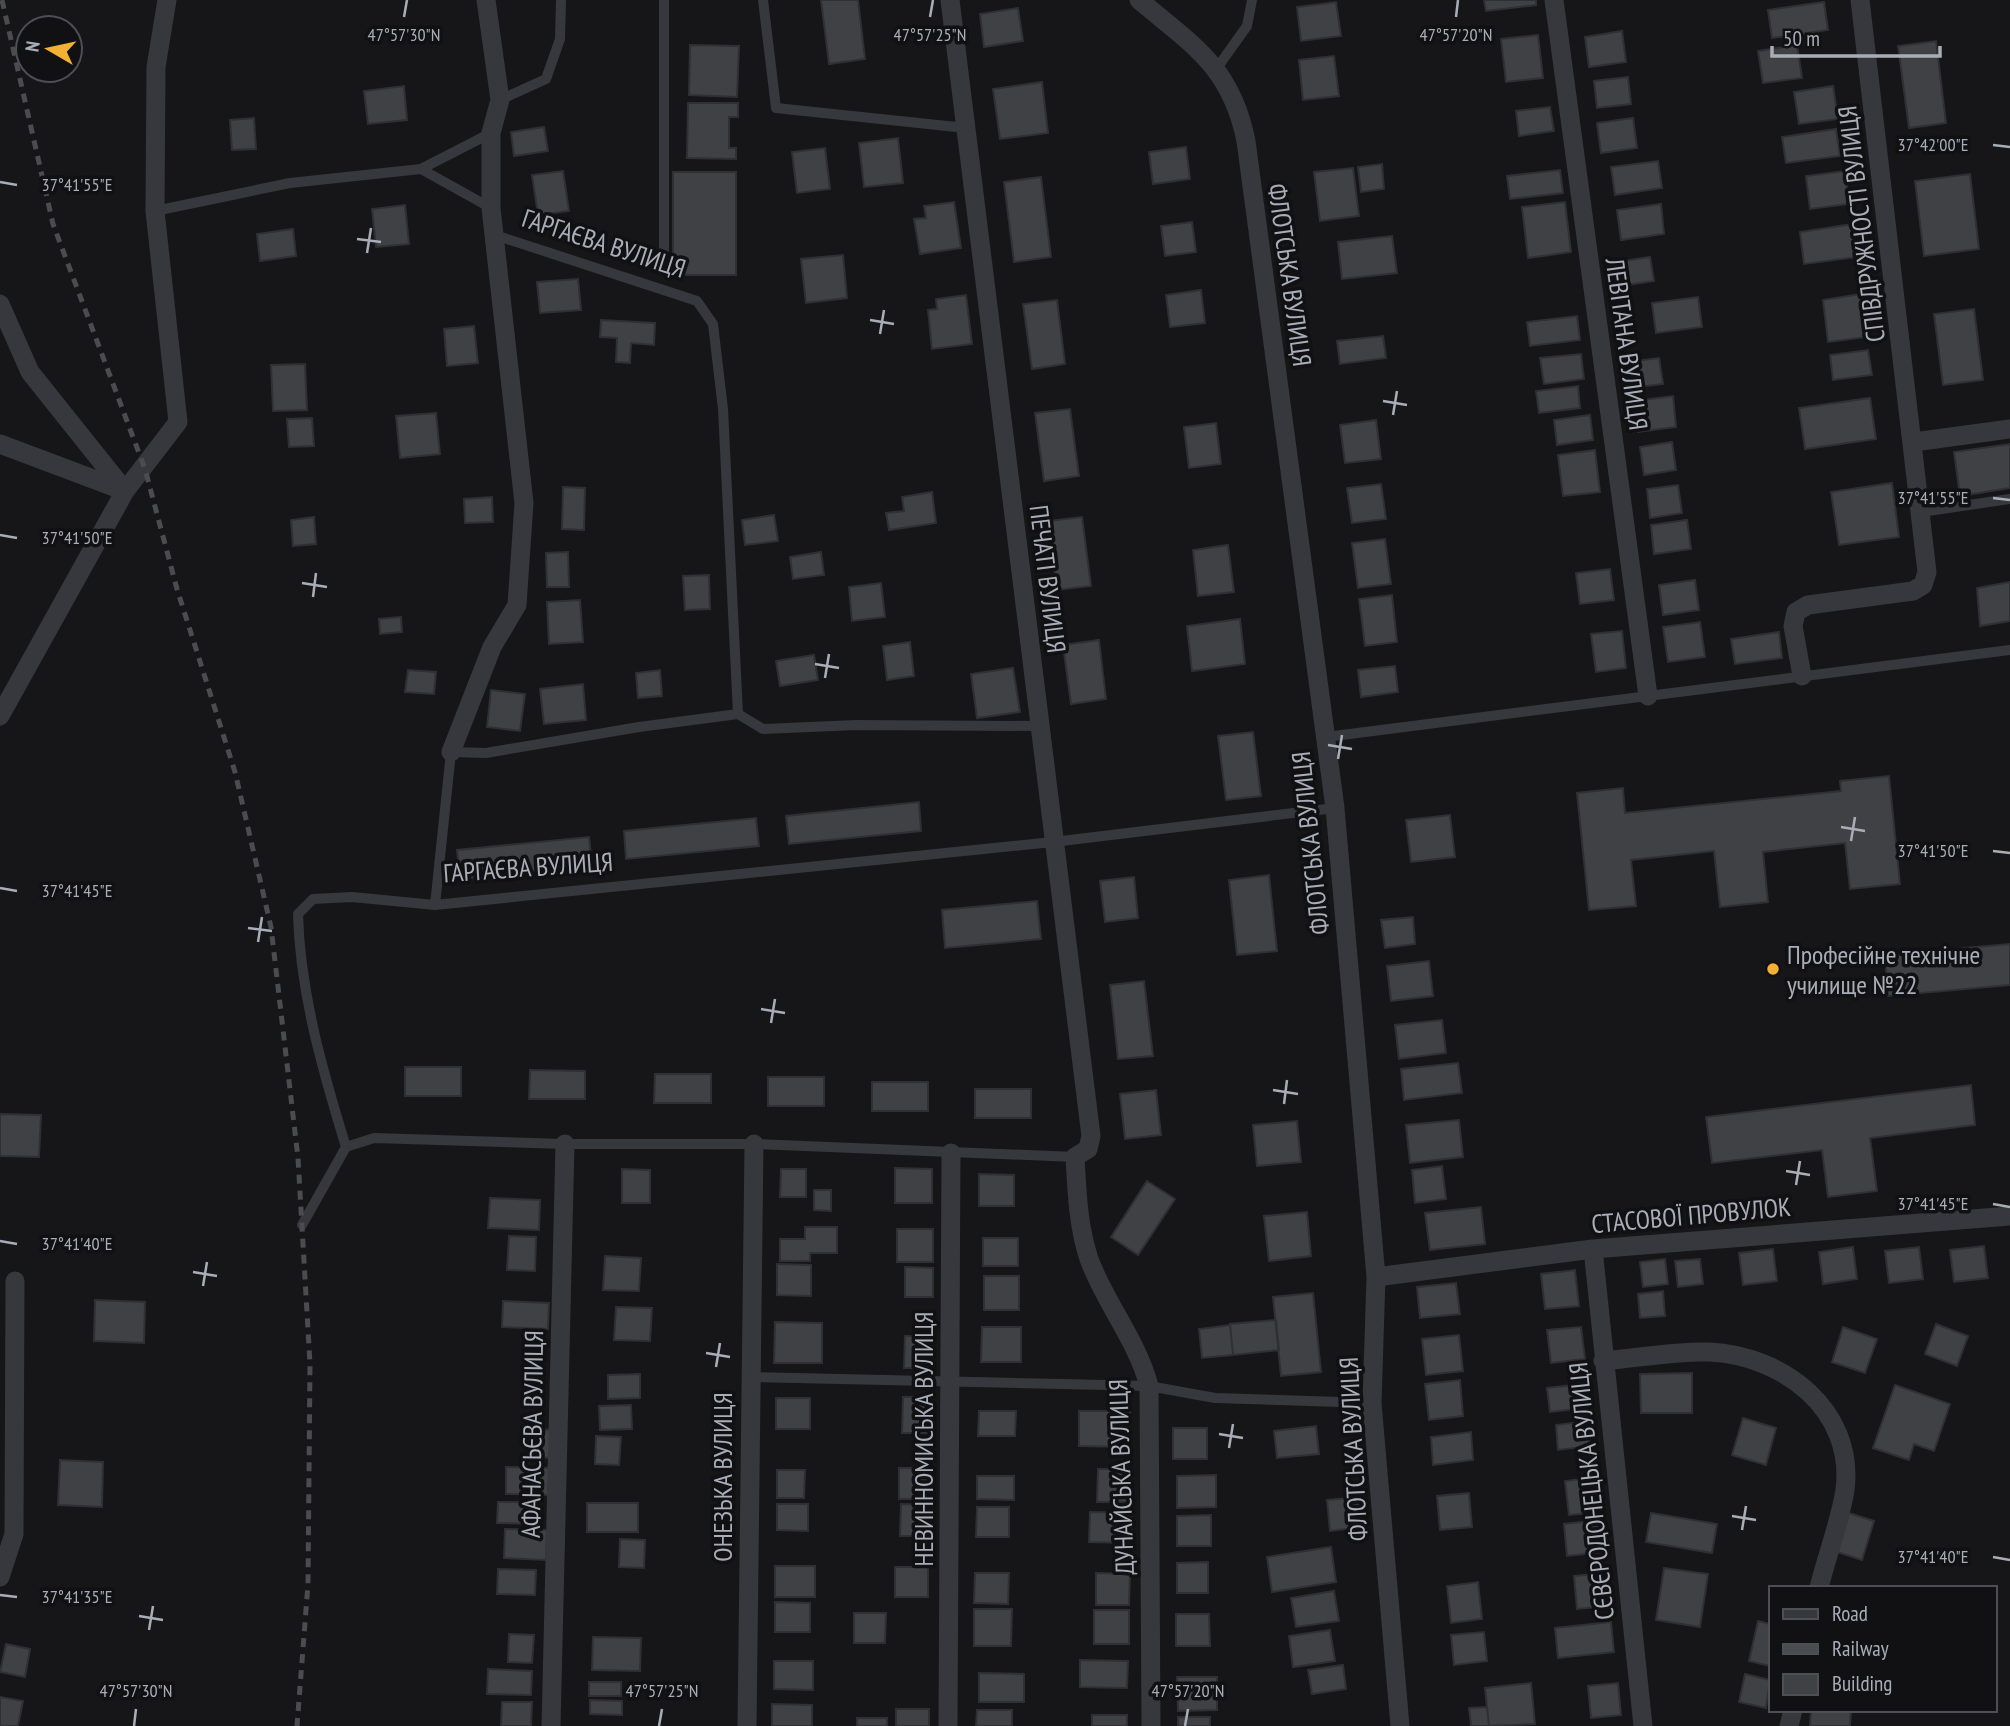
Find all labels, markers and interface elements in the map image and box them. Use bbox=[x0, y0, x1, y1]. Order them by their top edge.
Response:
north arrow bbox=[14, 14, 84, 84]
scale bar bbox=[1772, 14, 1940, 58]
text: 47°57'30"N bbox=[368, 23, 440, 46]
text: 47°57'25"N bbox=[894, 23, 966, 46]
text: 47°57'20"N bbox=[1420, 23, 1492, 46]
text: 50 m bbox=[1783, 25, 1820, 52]
text: N bbox=[20, 39, 45, 53]
street label: СПІВДРУЖНОСТІ ВУЛИЦЯ bbox=[1830, 104, 1892, 344]
text: 37°42'00"E bbox=[1898, 133, 1968, 156]
text: 37°41'55"E bbox=[42, 173, 112, 196]
street label: ФЛОТСЬКА ВУЛИЦЯ bbox=[1261, 182, 1319, 368]
street label: ГАРГАЄВА ВУЛИЦЯ bbox=[518, 201, 690, 285]
street label: ЛЕВІТАНА ВУЛИЦЯ bbox=[1598, 255, 1655, 432]
text: 37°41'55"E bbox=[1898, 486, 1968, 509]
street label: ПЕЧАТІ ВУЛИЦЯ bbox=[1023, 503, 1073, 655]
text: 37°41'50"E bbox=[42, 526, 112, 549]
street label: ФЛОТСЬКА ВУЛИЦЯ bbox=[1284, 750, 1336, 936]
text: 37°41'50"E bbox=[1898, 839, 1968, 862]
street label: ГАРГАЄВА ВУЛИЦЯ bbox=[442, 845, 614, 889]
text: 37°41'45"E bbox=[42, 879, 112, 902]
place label: Професійне технічне училище №22 bbox=[1787, 938, 1980, 1001]
marker: Професійне технічне училище №22 bbox=[1765, 961, 1781, 977]
street label: СТАСОВОЇ ПРОВУЛОК bbox=[1590, 1190, 1792, 1240]
text: 37°41'45"E bbox=[1898, 1192, 1968, 1215]
text: 37°41'40"E bbox=[42, 1232, 112, 1255]
street label: НЕВИННОМИСЬКА ВУЛИЦЯ bbox=[907, 1312, 940, 1566]
street label: АФАНАСЬЄВА ВУЛИЦЯ bbox=[514, 1330, 550, 1538]
street label: ФЛОТСЬКА ВУЛИЦЯ bbox=[1332, 1356, 1374, 1542]
street label: СЄВЄРОДОНЕЦЬКА ВУЛИЦЯ bbox=[1561, 1361, 1621, 1621]
street label: ДУНАЙСЬКА ВУЛИЦЯ bbox=[1101, 1378, 1141, 1576]
street label: ОНЕЗЬКА ВУЛИЦЯ bbox=[706, 1392, 739, 1562]
text: 37°41'40"E bbox=[1898, 1545, 1968, 1568]
text: 37°41'35"E bbox=[42, 1585, 112, 1608]
legend bbox=[1769, 1586, 1996, 1712]
text: Road bbox=[1832, 1600, 1868, 1627]
text: Railway bbox=[1832, 1635, 1889, 1662]
text: Building bbox=[1832, 1670, 1892, 1697]
text: 47°57'30"N bbox=[100, 1679, 172, 1702]
text: 47°57'25"N bbox=[626, 1679, 698, 1702]
text: 47°57'20"N bbox=[1152, 1679, 1224, 1702]

